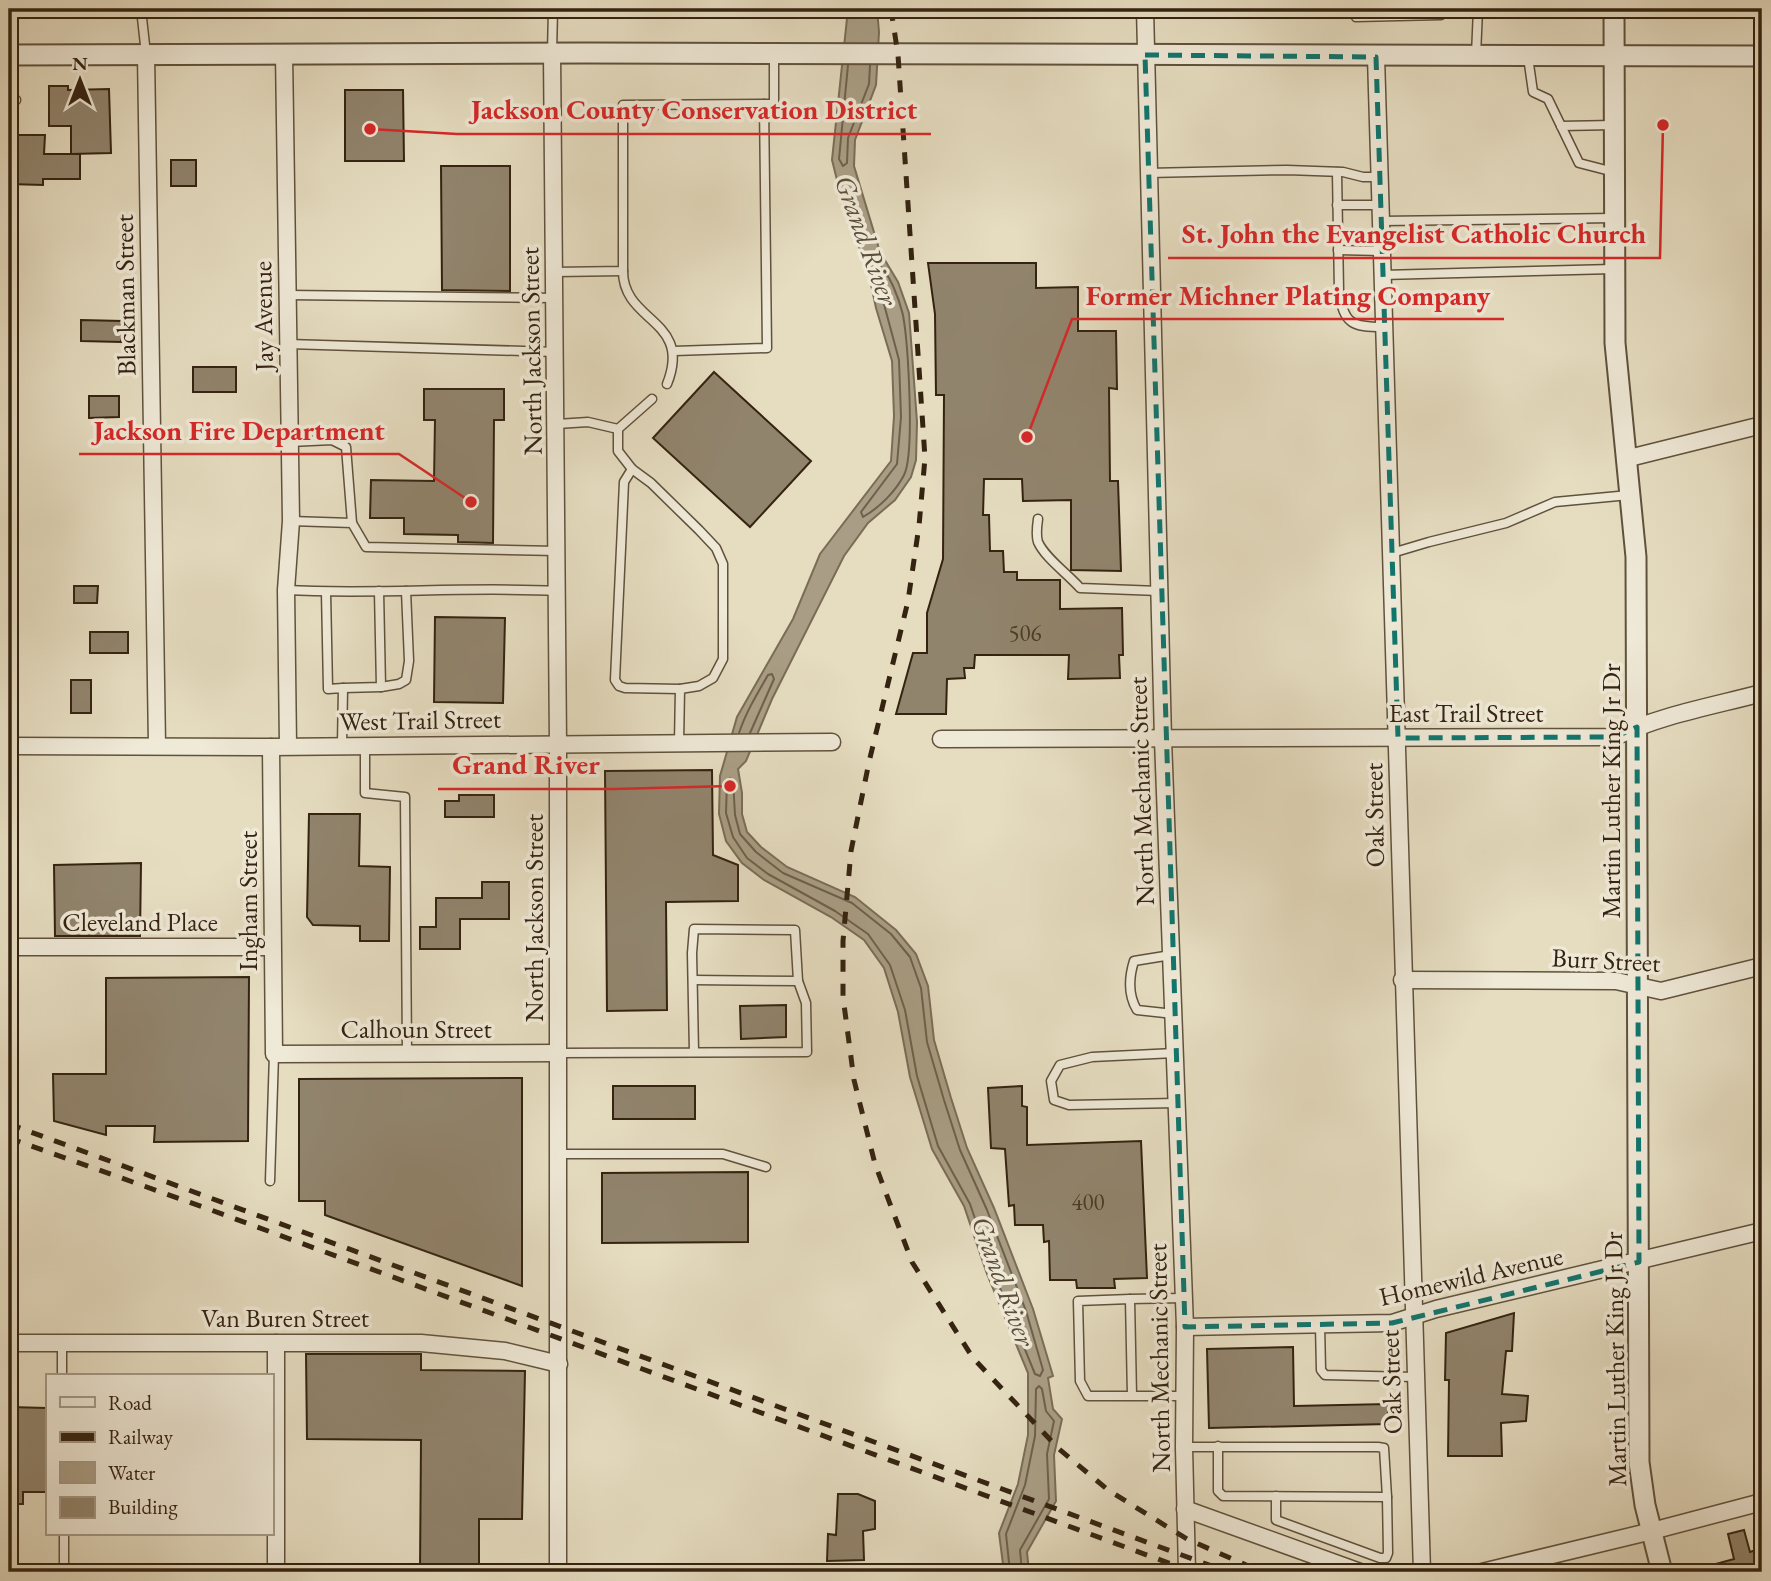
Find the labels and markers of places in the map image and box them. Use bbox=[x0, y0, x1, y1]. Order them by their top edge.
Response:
callout: Jackson County Conservation District bbox=[457, 85, 931, 134]
callout: St. John the Evangelist Catholic Church bbox=[1168, 209, 1660, 258]
callout: Former Michner Plating Company bbox=[1072, 270, 1504, 319]
callout: Jackson Fire Department bbox=[79, 405, 399, 454]
callout: Grand River bbox=[438, 740, 614, 789]

